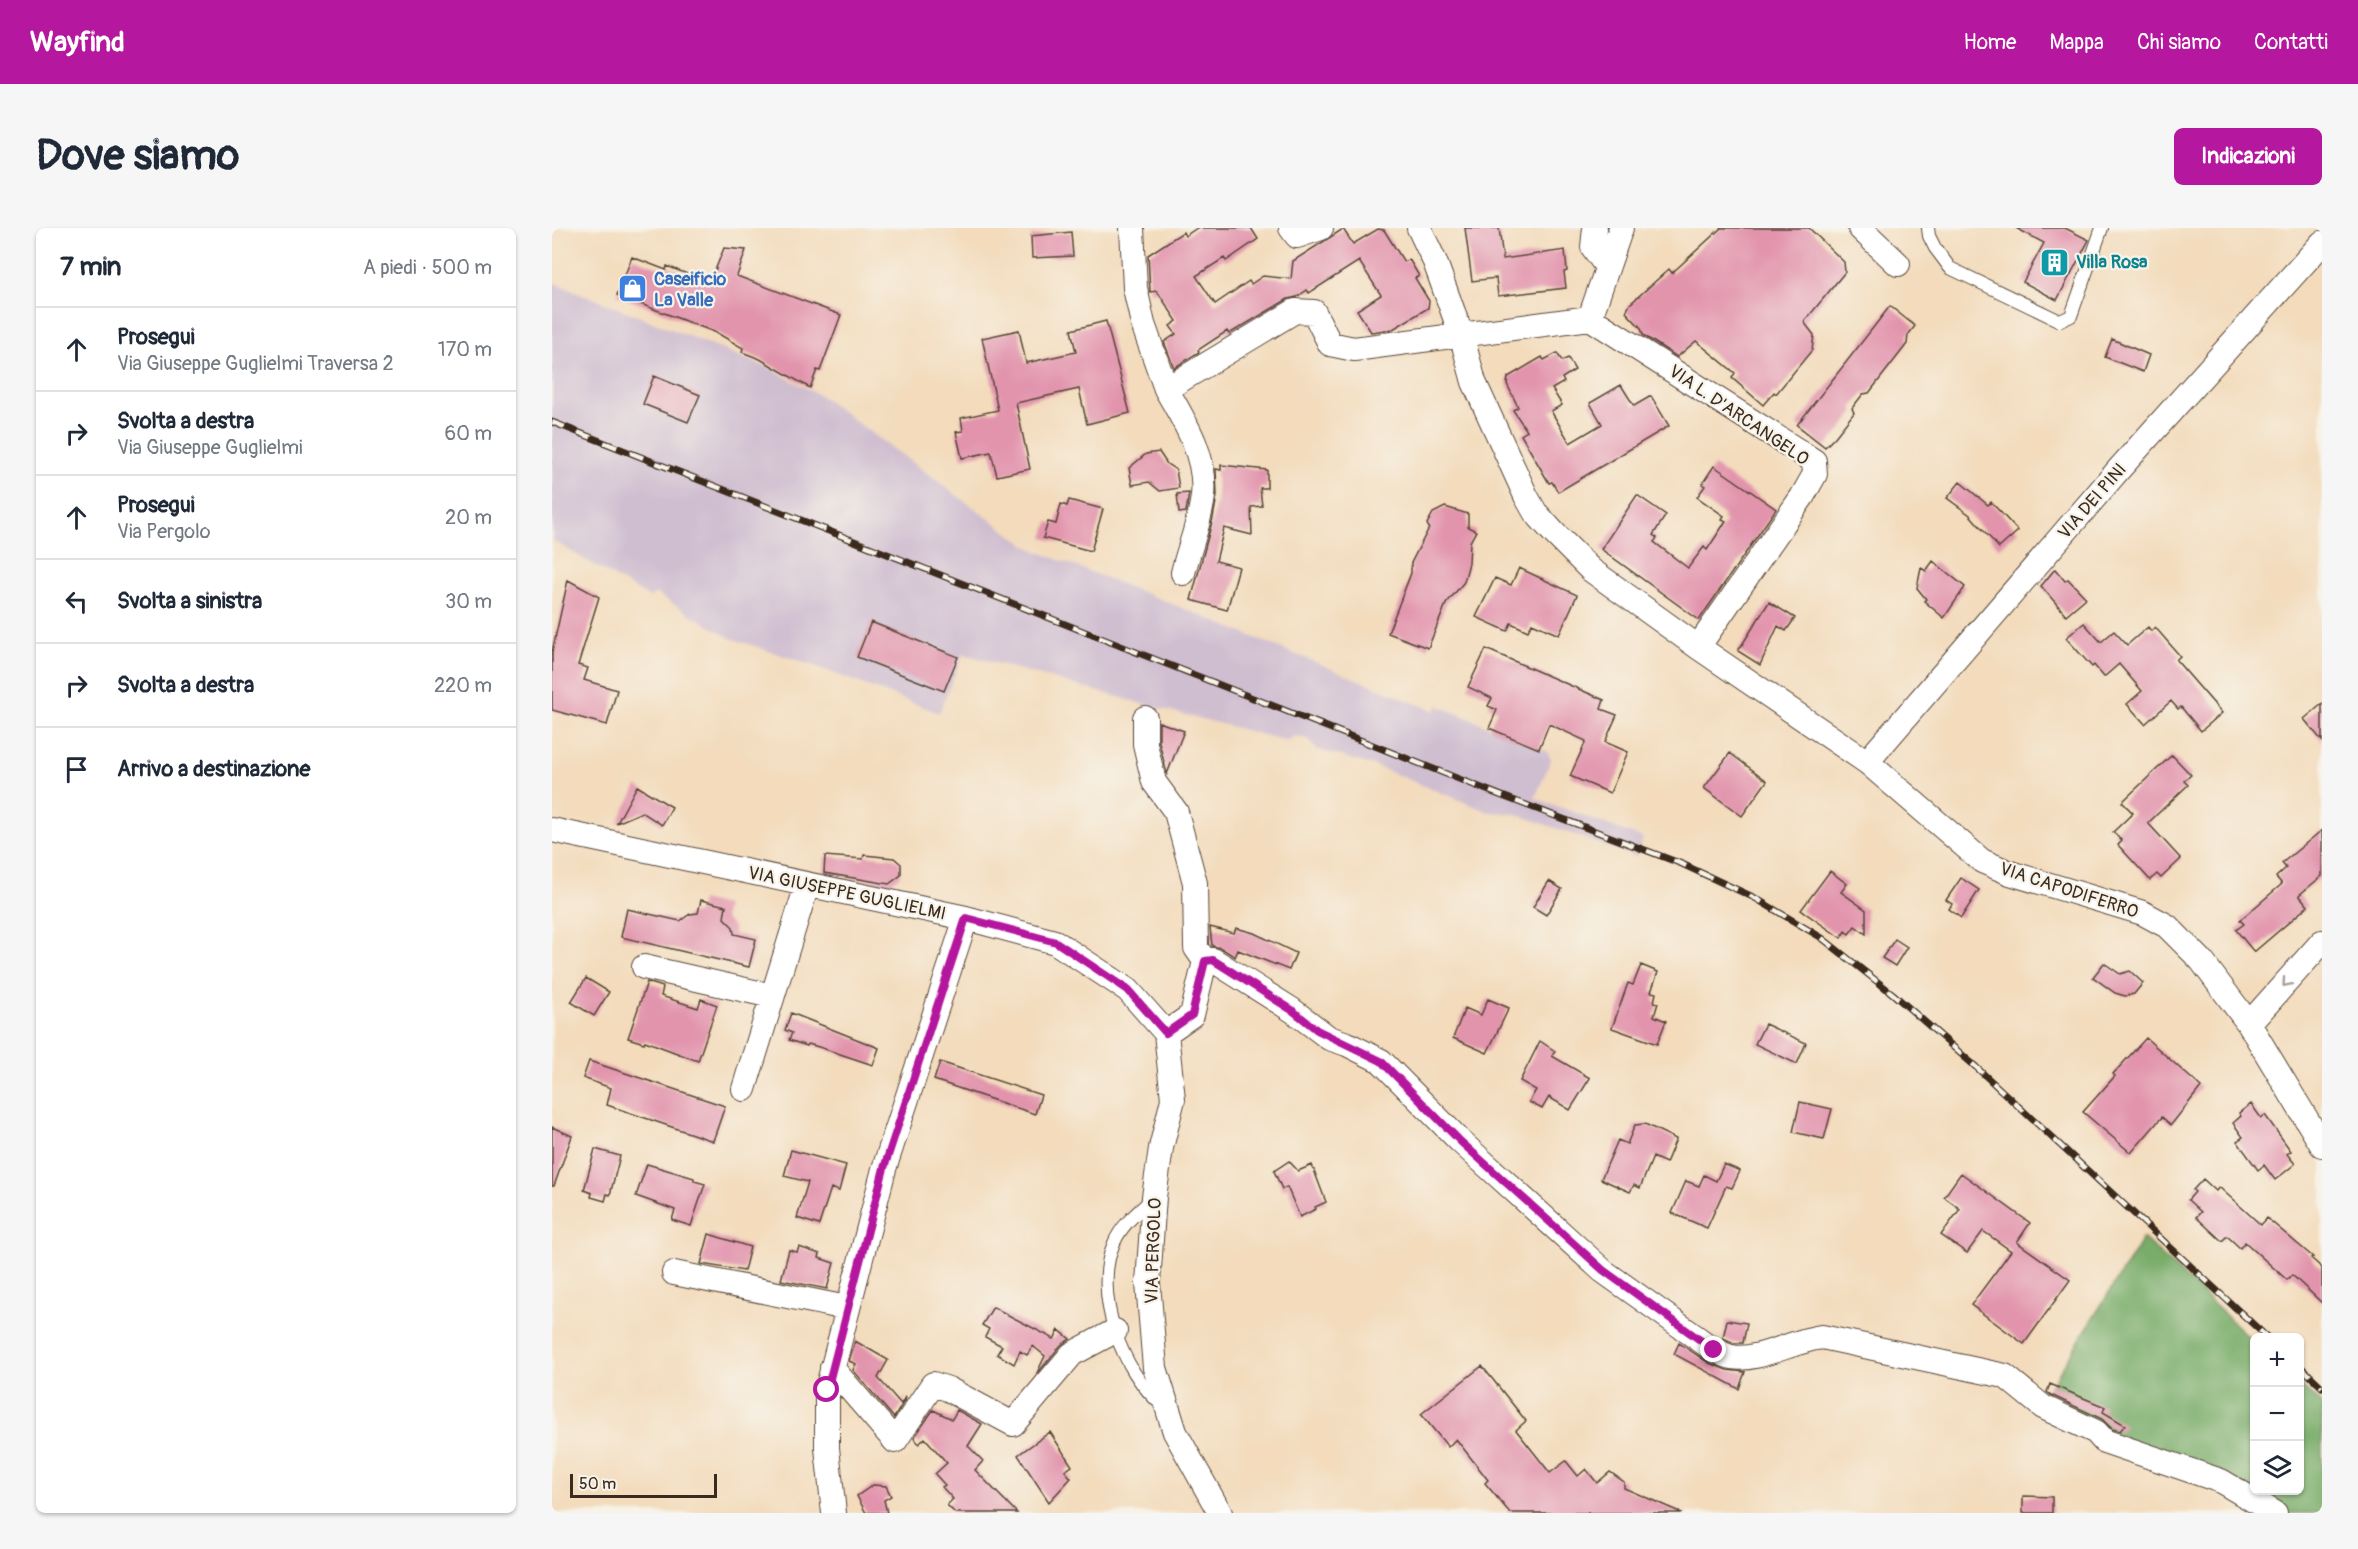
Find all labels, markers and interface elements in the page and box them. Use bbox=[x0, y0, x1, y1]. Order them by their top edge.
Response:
text: Wayfind bbox=[30, 25, 125, 60]
text: Home bbox=[1963, 29, 2016, 56]
text: Mappa bbox=[2049, 29, 2104, 56]
text: Chi siamo bbox=[2137, 29, 2221, 56]
text: Contatti bbox=[2254, 29, 2328, 56]
button: Indicazioni bbox=[2174, 128, 2322, 185]
text: Dove siamo bbox=[36, 130, 239, 182]
building icon: Villa Rosa bbox=[2039, 246, 2071, 278]
text: 7 min bbox=[60, 251, 122, 283]
place label: Villa Rosa bbox=[2076, 251, 2148, 274]
text: A piedi · 500 m bbox=[363, 255, 492, 280]
place label: Caseificio La Valle bbox=[654, 268, 726, 312]
shop icon: Caseificio La Valle bbox=[617, 273, 649, 305]
text: Prosegui bbox=[117, 323, 195, 351]
icon: ahead bbox=[60, 333, 93, 366]
text: 170 m bbox=[438, 337, 492, 362]
text: Via Giuseppe Guglielmi Traversa 2 bbox=[117, 351, 394, 376]
street label: VIA L. D'ARCANGELO bbox=[1664, 360, 1813, 471]
text: Svolta a destra bbox=[117, 407, 254, 435]
icon: right bbox=[60, 417, 93, 450]
text: 60 m bbox=[445, 421, 492, 446]
text: Via Giuseppe Guglielmi bbox=[117, 435, 303, 460]
street label: VIA DEI PINI bbox=[2053, 459, 2132, 544]
text: Prosegui bbox=[117, 491, 195, 519]
icon: ahead bbox=[60, 501, 93, 534]
text: 20 m bbox=[445, 505, 492, 530]
text: Via Pergolo bbox=[117, 519, 211, 544]
icon: left bbox=[60, 585, 93, 618]
text: Svolta a sinistra bbox=[117, 587, 262, 615]
text: 30 m bbox=[445, 589, 492, 614]
icon: right bbox=[60, 669, 93, 702]
text: Svolta a destra bbox=[117, 671, 254, 699]
text: 220 m bbox=[434, 673, 492, 698]
icon: arrive bbox=[60, 753, 93, 786]
text: Arrivo a destinazione bbox=[117, 755, 310, 783]
street label: VIA CAPODIFERRO bbox=[1997, 857, 2141, 924]
street label: VIA GIUSEPPE GUGLIELMI bbox=[746, 861, 948, 926]
one-way arrow bbox=[2282, 976, 2293, 987]
street label: VIA PERGOLO bbox=[1140, 1198, 1167, 1304]
map controls bbox=[2250, 1333, 2304, 1495]
button: + bbox=[2250, 1333, 2304, 1387]
route end bbox=[1700, 1336, 1726, 1362]
route start bbox=[813, 1376, 839, 1402]
button: − bbox=[2250, 1387, 2304, 1441]
button: layers bbox=[2250, 1441, 2304, 1495]
scale bar bbox=[570, 1471, 717, 1498]
text: 50 m bbox=[579, 1474, 616, 1494]

